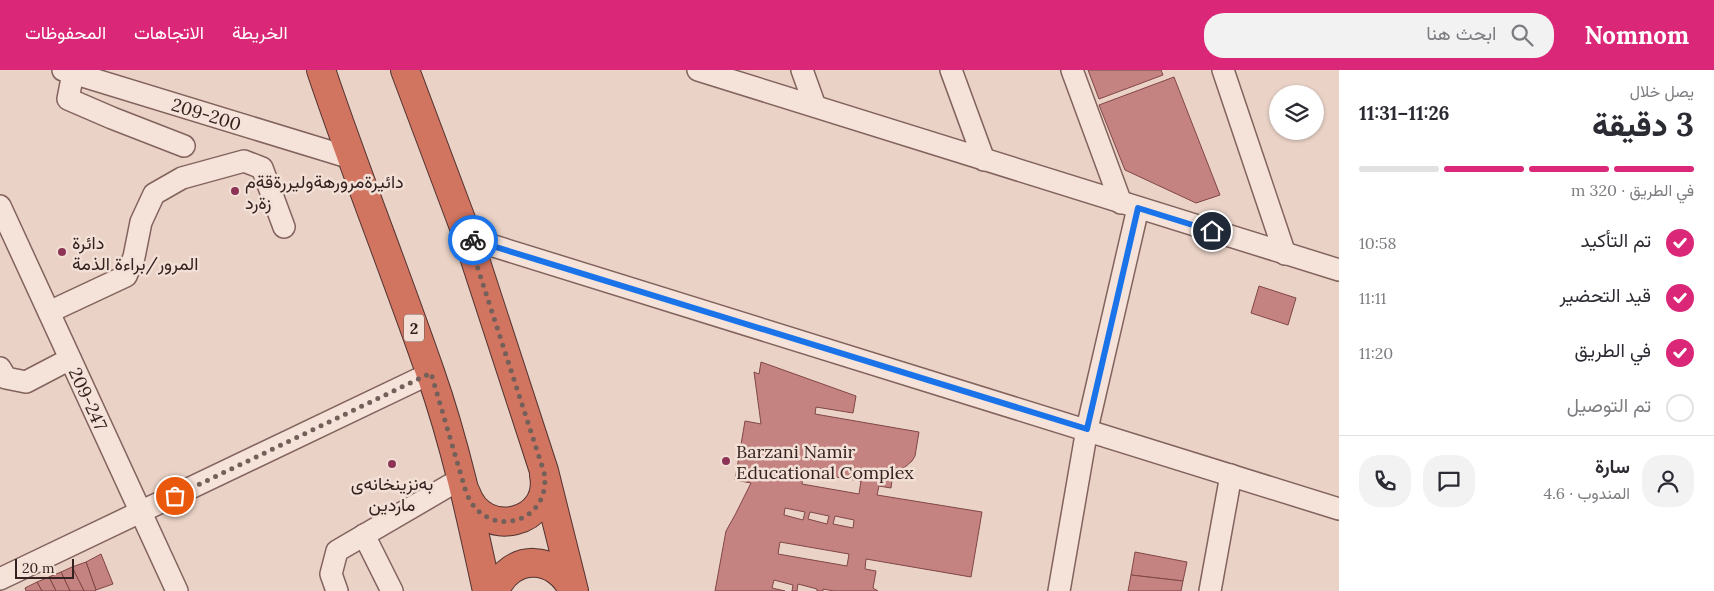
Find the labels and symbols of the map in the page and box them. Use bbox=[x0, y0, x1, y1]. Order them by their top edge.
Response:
street label: 209-200 bbox=[169, 92, 244, 135]
place label: دائيرةمرورهةوليررةقةم زةرد bbox=[245, 170, 404, 214]
marker: دائيرةمرورهةوليررةقةم زةرد bbox=[229, 185, 241, 197]
pin bbox=[1191, 210, 1233, 252]
courier bbox=[448, 215, 498, 265]
place label: دائرة المرور/براءة الذمة bbox=[72, 231, 198, 275]
marker: دائرة المرور/براءة الذمة bbox=[56, 246, 68, 258]
road number: 2 bbox=[404, 314, 424, 342]
street label: 209-247 bbox=[64, 363, 113, 434]
place label: Barzani Namir Educational Complex bbox=[736, 440, 914, 484]
marker: Barzani Namir Educational Complex bbox=[720, 455, 732, 467]
marker: بەنزینخانەی ماردین bbox=[386, 458, 398, 470]
place label: بەنزینخانەی ماردین bbox=[351, 472, 433, 516]
pin bbox=[154, 475, 196, 517]
scale bar bbox=[15, 556, 74, 579]

